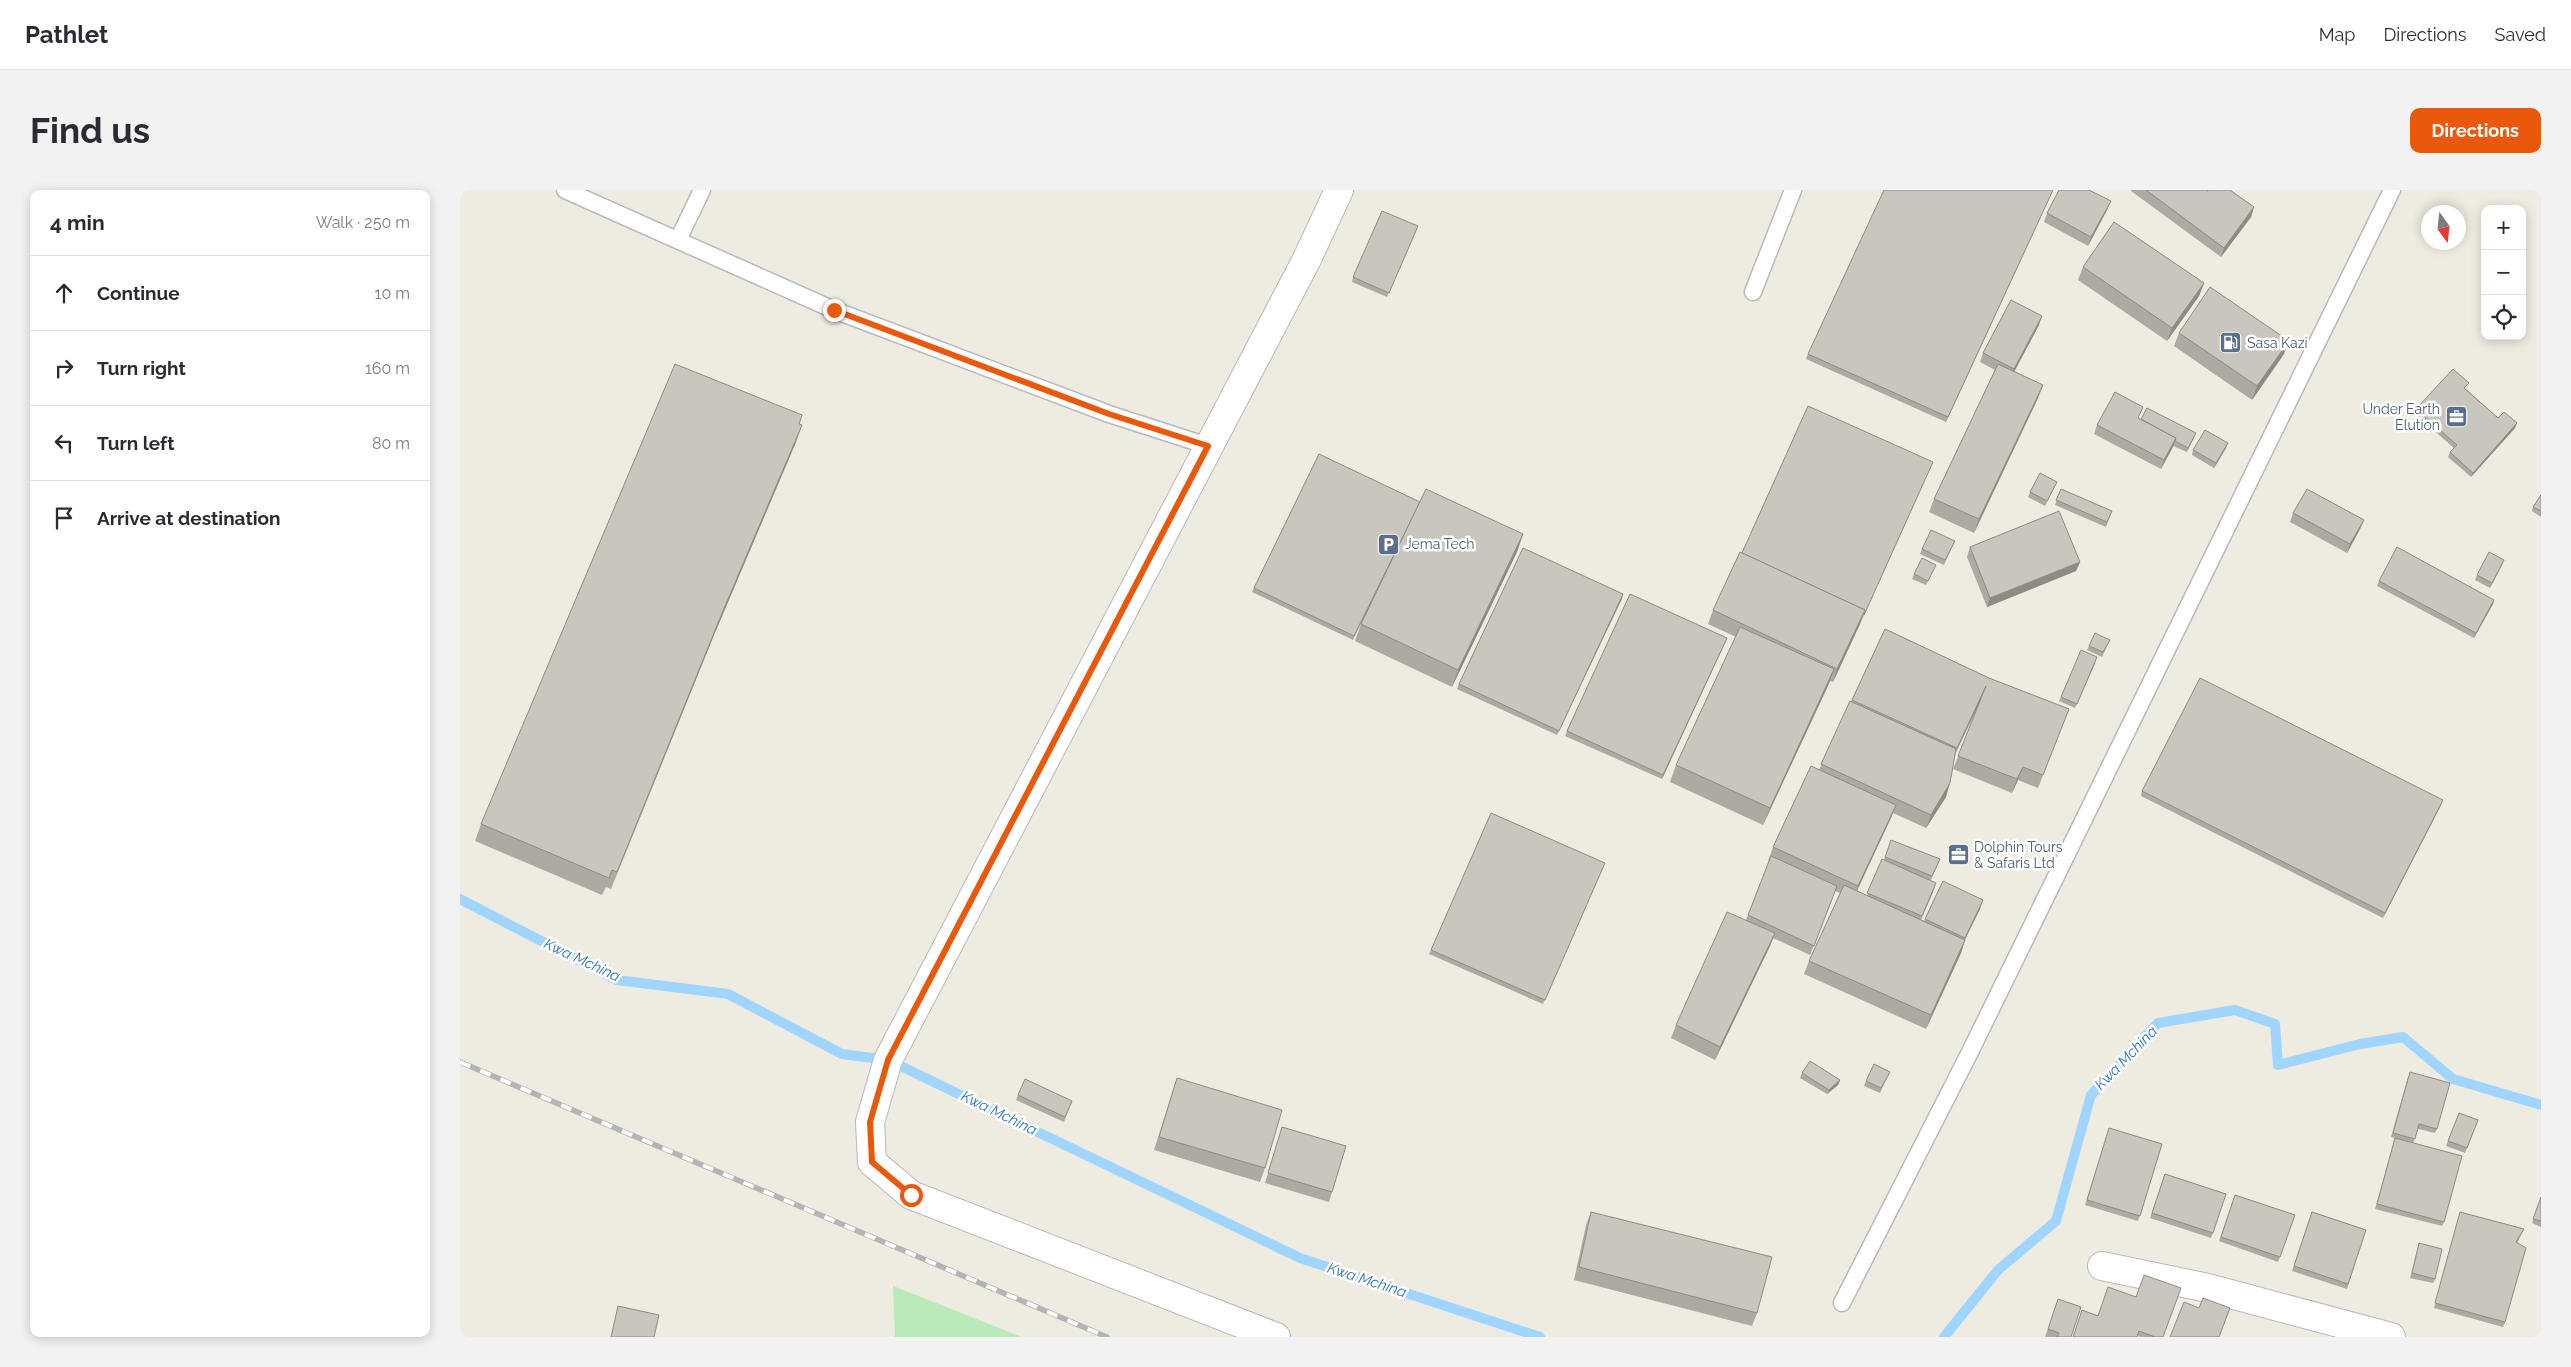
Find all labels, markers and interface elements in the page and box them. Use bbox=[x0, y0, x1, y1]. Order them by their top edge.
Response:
text: Pathlet bbox=[25, 20, 108, 49]
text: Map bbox=[2319, 24, 2355, 45]
text: Directions bbox=[2383, 24, 2467, 45]
text: Saved bbox=[2495, 24, 2546, 45]
button: Directions bbox=[2410, 108, 2541, 153]
text: Find us bbox=[30, 110, 150, 151]
north arrow bbox=[2421, 205, 2466, 250]
map controls bbox=[2481, 205, 2526, 340]
button: + bbox=[2481, 205, 2526, 250]
text: 4 min bbox=[50, 210, 105, 235]
text: Walk · 250 m bbox=[316, 213, 410, 232]
button: − bbox=[2481, 250, 2526, 295]
icon: ahead bbox=[50, 279, 78, 307]
text: Continue bbox=[97, 282, 180, 304]
text: 10 m bbox=[375, 284, 410, 303]
button: locate bbox=[2481, 295, 2526, 340]
route end bbox=[823, 299, 846, 322]
fuel station icon: Sasa Kazi bbox=[2219, 331, 2243, 355]
place label: Sasa Kazi bbox=[2247, 335, 2308, 351]
icon: right bbox=[50, 354, 78, 382]
text: Turn right bbox=[97, 357, 186, 379]
text: 160 m bbox=[365, 359, 410, 378]
place label: Under Earth Elution bbox=[2362, 401, 2440, 433]
office icon: Under Earth Elution bbox=[2444, 405, 2468, 429]
icon: left bbox=[50, 429, 78, 457]
text: Turn left bbox=[97, 432, 174, 454]
text: 80 m bbox=[372, 434, 410, 453]
icon: arrive bbox=[50, 504, 78, 532]
text: Arrive at destination bbox=[97, 507, 281, 529]
parking icon: Jema Tech bbox=[1377, 532, 1401, 556]
place label: Jema Tech bbox=[1405, 536, 1475, 552]
place label: Dolphin Tours & Safaris Ltd bbox=[1974, 839, 2063, 871]
office icon: Dolphin Tours & Safaris Ltd bbox=[1946, 843, 1970, 867]
water label: Kwa Mchina bbox=[541, 934, 623, 986]
water label: Kwa Mchina bbox=[2091, 1022, 2161, 1094]
water label: Kwa Mchina bbox=[958, 1087, 1040, 1139]
route start bbox=[900, 1184, 923, 1207]
water label: Kwa Mchina bbox=[1325, 1259, 1409, 1301]

